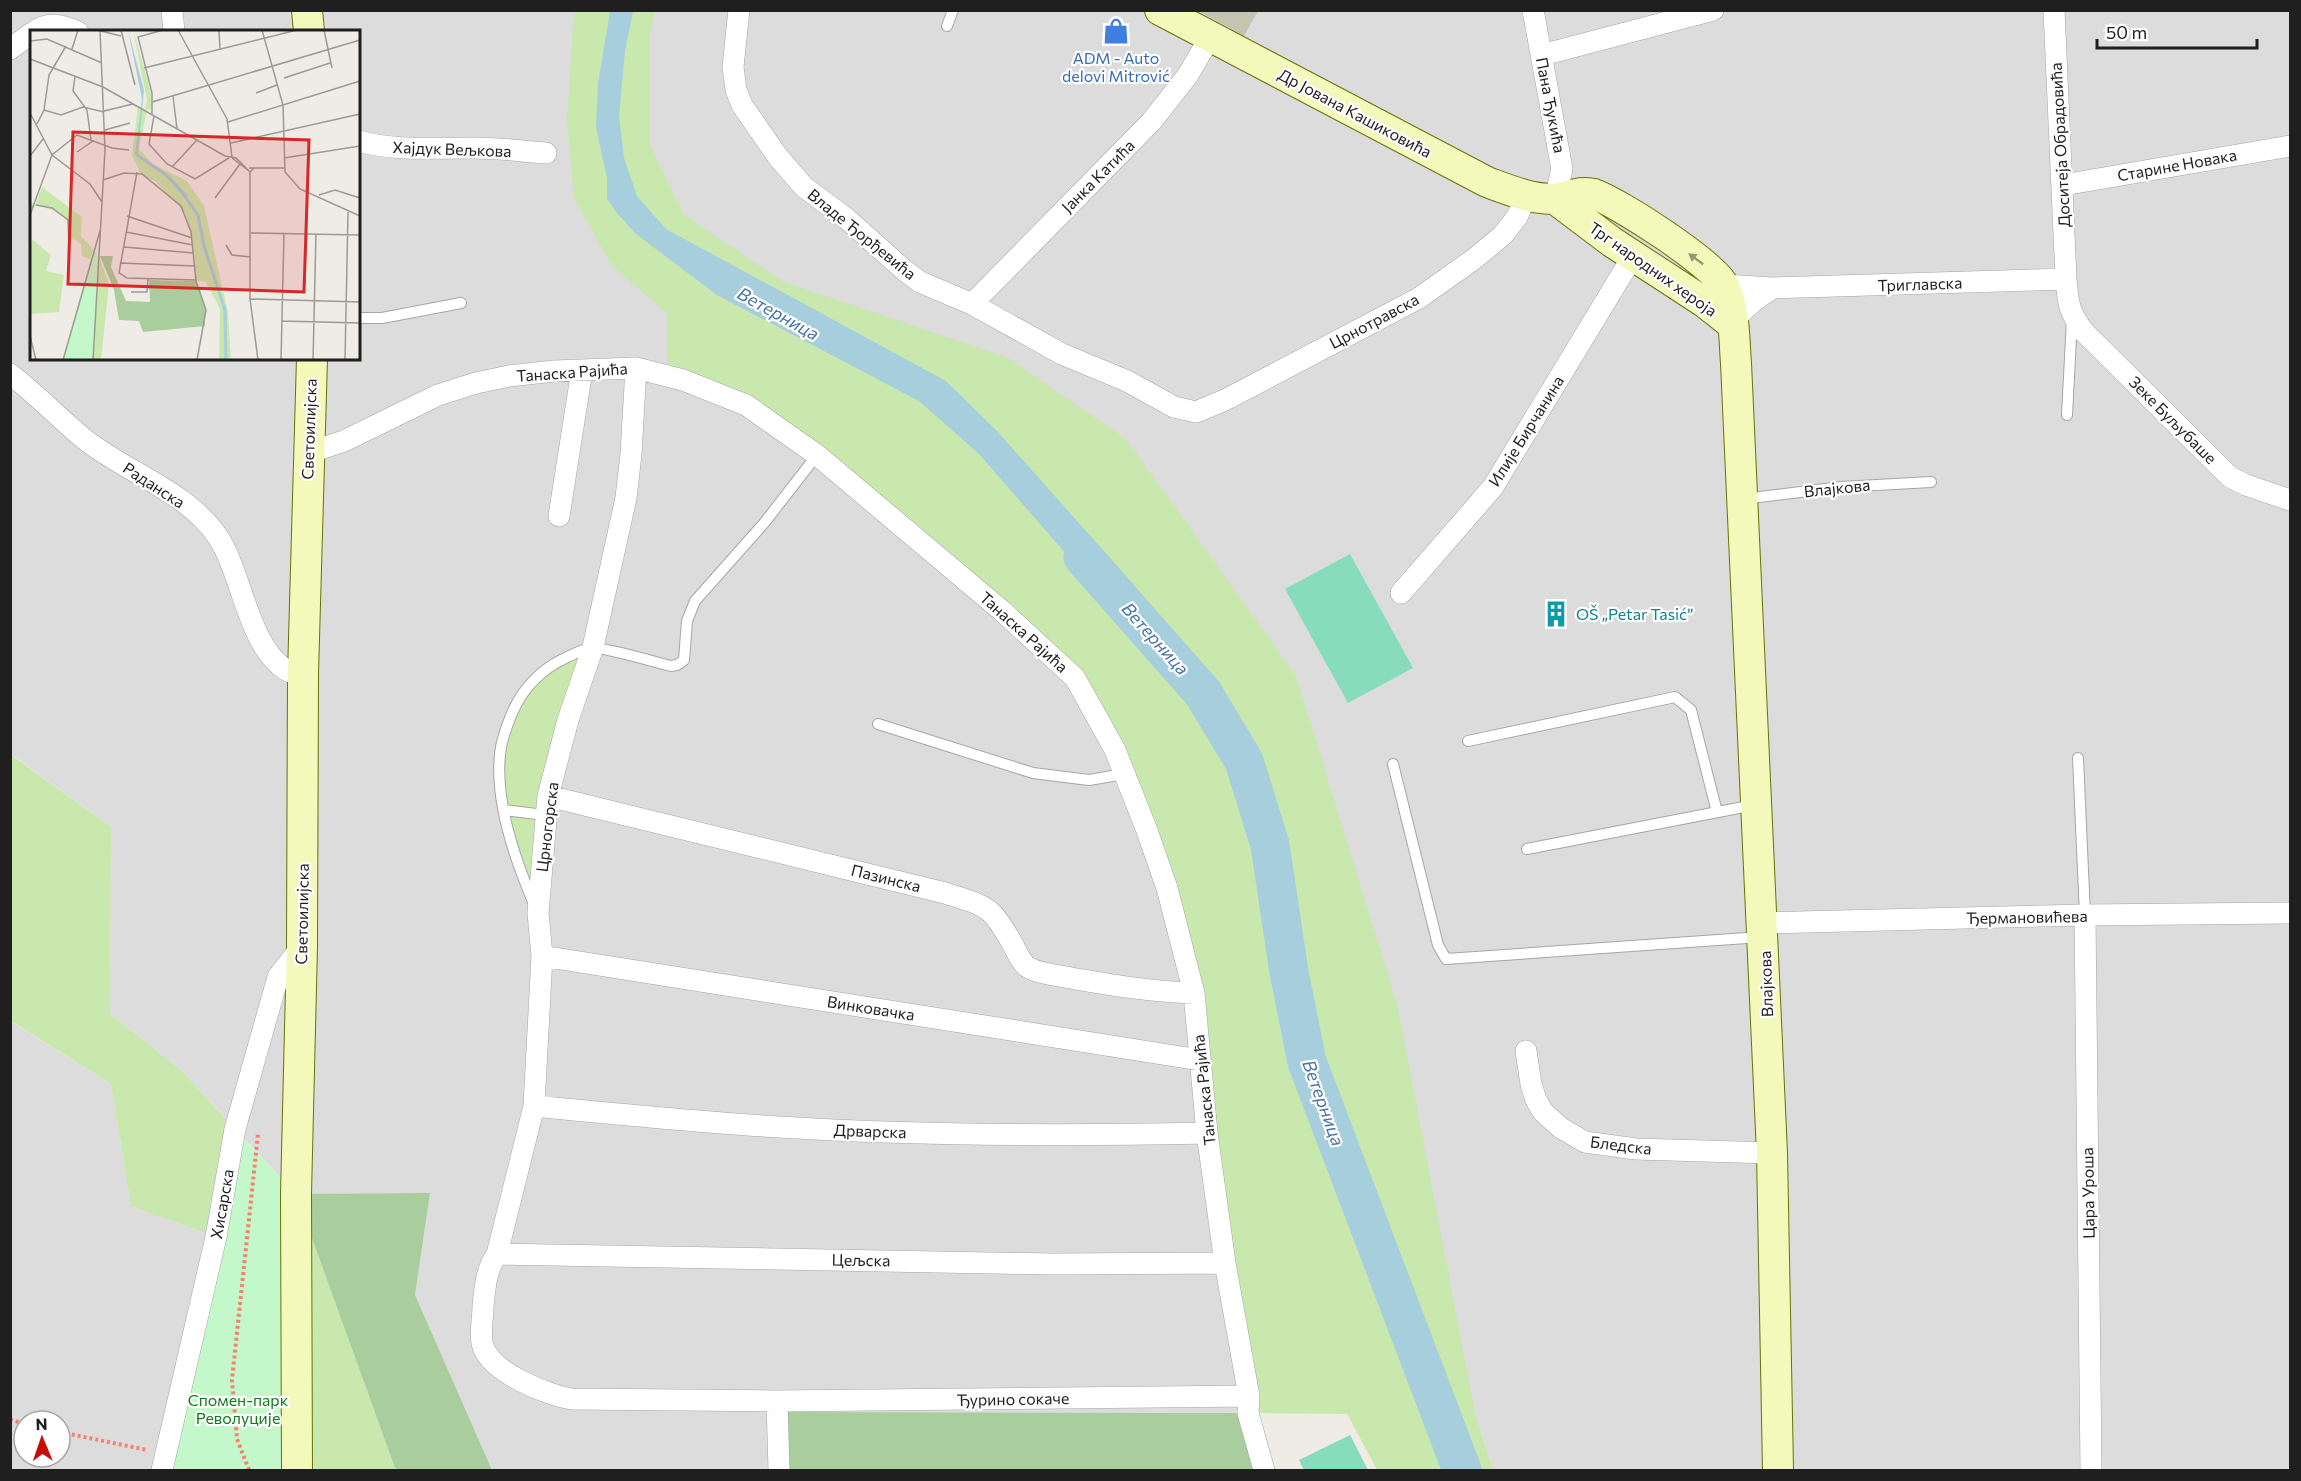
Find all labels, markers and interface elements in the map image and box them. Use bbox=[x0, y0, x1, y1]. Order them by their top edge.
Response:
scale bar bbox=[2097, 12, 2258, 50]
shop icon: ADM - Auto delovi Mitrović bbox=[1101, 16, 1131, 46]
text: 50 m bbox=[2106, 21, 2147, 43]
inset map bbox=[30, 30, 360, 360]
place label: ADM - Auto delovi Mitrović bbox=[1062, 48, 1170, 85]
street label: Пана Ђукића bbox=[1533, 55, 1570, 154]
street label: Доситеја Обрадовића bbox=[2046, 62, 2073, 228]
street label: Др Јована Кашиковића bbox=[1275, 64, 1435, 161]
street label: Јанка Катића bbox=[1057, 135, 1138, 216]
street label: Хајдук Вељкова bbox=[392, 137, 512, 160]
street label: Старине Новака bbox=[2116, 145, 2238, 184]
street label: Владе Ђорђевића bbox=[804, 184, 920, 283]
street label: Трг народних хероја bbox=[1586, 217, 1721, 320]
one-way arrow bbox=[1688, 253, 1703, 265]
street label: Триглавска bbox=[1877, 273, 1963, 294]
water label: Ветерница bbox=[734, 282, 823, 345]
street label: Црнотравска bbox=[1326, 289, 1422, 352]
street label: Танаска Рајића bbox=[516, 358, 628, 385]
street label: Илије Бирчанина bbox=[1484, 372, 1567, 490]
street label: Зеке Буљубаше bbox=[2126, 372, 2221, 467]
street label: Светоилијска bbox=[297, 378, 320, 480]
street label: Раданска bbox=[120, 458, 189, 512]
street label: Влајкова bbox=[1803, 475, 1871, 500]
street label: Танаска Рајића bbox=[977, 587, 1072, 676]
water label: Ветерница bbox=[1117, 598, 1194, 679]
building icon: OŠ „Petar Tasić” bbox=[1541, 599, 1571, 629]
place label: OŠ „Petar Tasić” bbox=[1576, 604, 1694, 623]
street label: Црногорска bbox=[532, 781, 561, 873]
street label: Пазинска bbox=[849, 860, 923, 895]
street label: Светоилијска bbox=[291, 863, 312, 965]
street label: Ђермановићева bbox=[1966, 906, 2088, 927]
street label: Влајкова bbox=[1755, 950, 1776, 1018]
street label: Винковачка bbox=[826, 991, 916, 1024]
street label: Танаска Рајића bbox=[1188, 1034, 1219, 1146]
water label: Ветерница bbox=[1298, 1057, 1350, 1149]
street label: Дрварска bbox=[833, 1120, 907, 1141]
street label: Бледска bbox=[1589, 1131, 1653, 1158]
street label: Цара Уроша bbox=[2077, 1147, 2098, 1239]
street label: Хисарска bbox=[206, 1168, 237, 1240]
street label: Цељска bbox=[831, 1249, 891, 1270]
street label: Ђурино сокаче bbox=[956, 1388, 1070, 1409]
park label: Спомен-парк Револуције bbox=[188, 1390, 289, 1427]
north arrow bbox=[12, 1409, 72, 1469]
text: N bbox=[35, 1414, 48, 1433]

